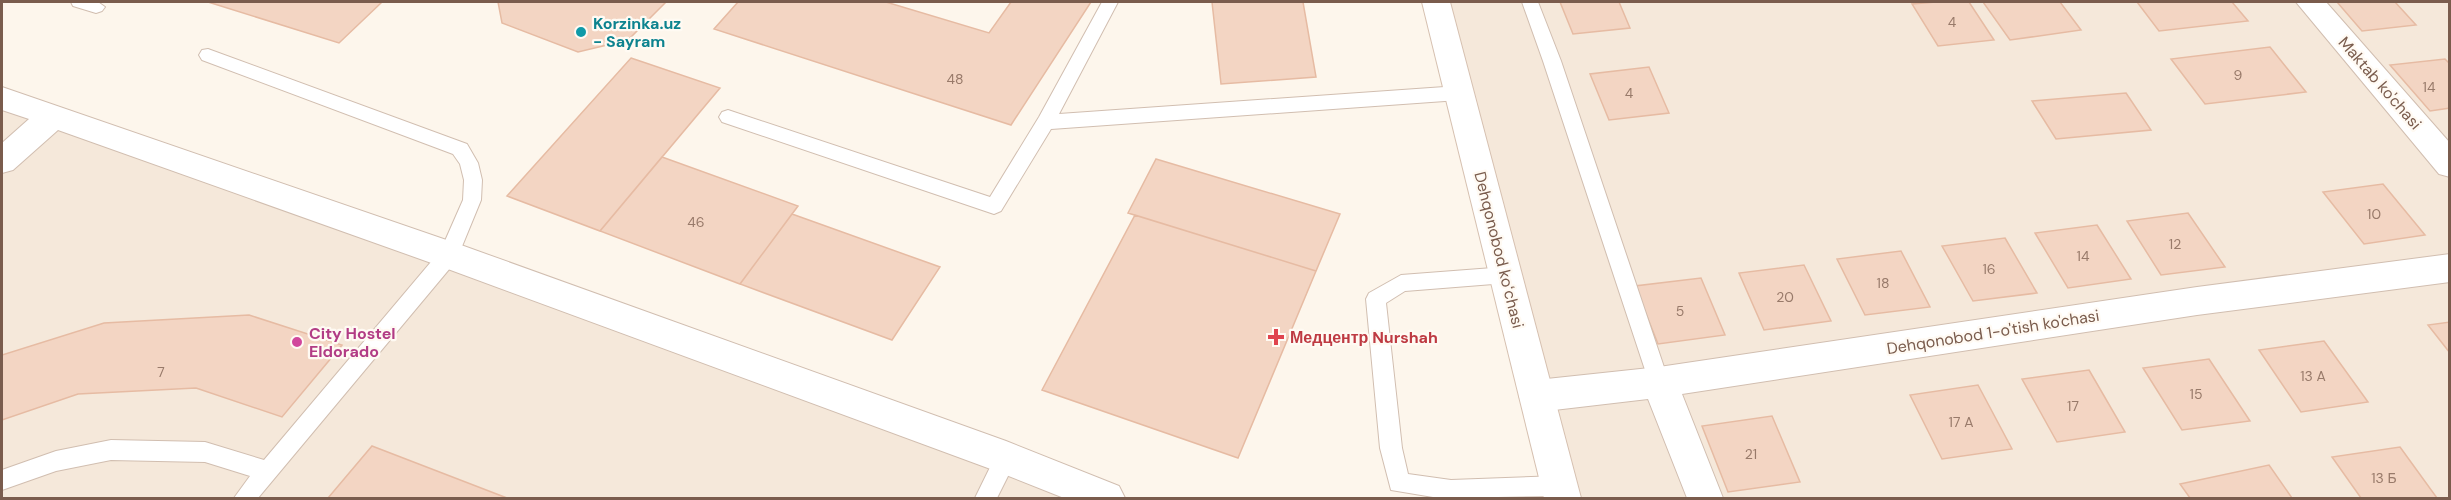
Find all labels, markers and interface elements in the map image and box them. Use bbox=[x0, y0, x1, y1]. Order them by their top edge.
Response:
place label: Korzinka.uz - Sayram bbox=[593, 13, 681, 52]
house number: 4 bbox=[1948, 13, 1957, 31]
marker: Korzinka.uz - Sayram bbox=[574, 25, 588, 39]
street label: Maktab ko'chasi bbox=[2334, 32, 2426, 134]
house number: 9 bbox=[2234, 66, 2243, 84]
house number: 48 bbox=[946, 70, 964, 88]
house number: 14 bbox=[2423, 78, 2436, 96]
house number: 4 bbox=[1625, 84, 1634, 102]
street label: Dehqonobod koʻchasi bbox=[1469, 169, 1529, 331]
house number: 10 bbox=[2367, 205, 2381, 223]
house number: 46 bbox=[687, 213, 705, 231]
house number: 12 bbox=[2169, 235, 2181, 253]
house number: 14 bbox=[2077, 247, 2090, 265]
house number: 16 bbox=[1982, 260, 1996, 278]
house number: 18 bbox=[1877, 274, 1889, 292]
house number: 20 bbox=[1776, 288, 1794, 306]
house number: 5 bbox=[1676, 302, 1684, 320]
street label: Dehqonobod 1-o'tish ko'chasi bbox=[1885, 305, 2101, 359]
place label: City Hostel Eldorado bbox=[309, 323, 396, 362]
place label: Медцентр Nurshah bbox=[1290, 327, 1438, 348]
marker: Медцентр Nurshah bbox=[1267, 328, 1285, 346]
marker: City Hostel Eldorado bbox=[290, 335, 304, 349]
house number: 7 bbox=[157, 363, 165, 381]
house number: 13 A bbox=[2300, 367, 2326, 385]
house number: 15 bbox=[2190, 385, 2202, 403]
house number: 17 bbox=[2067, 397, 2079, 415]
house number: 17 A bbox=[1949, 413, 1973, 431]
house number: 21 bbox=[1745, 445, 1757, 463]
house number: 13 Б bbox=[2371, 469, 2397, 487]

